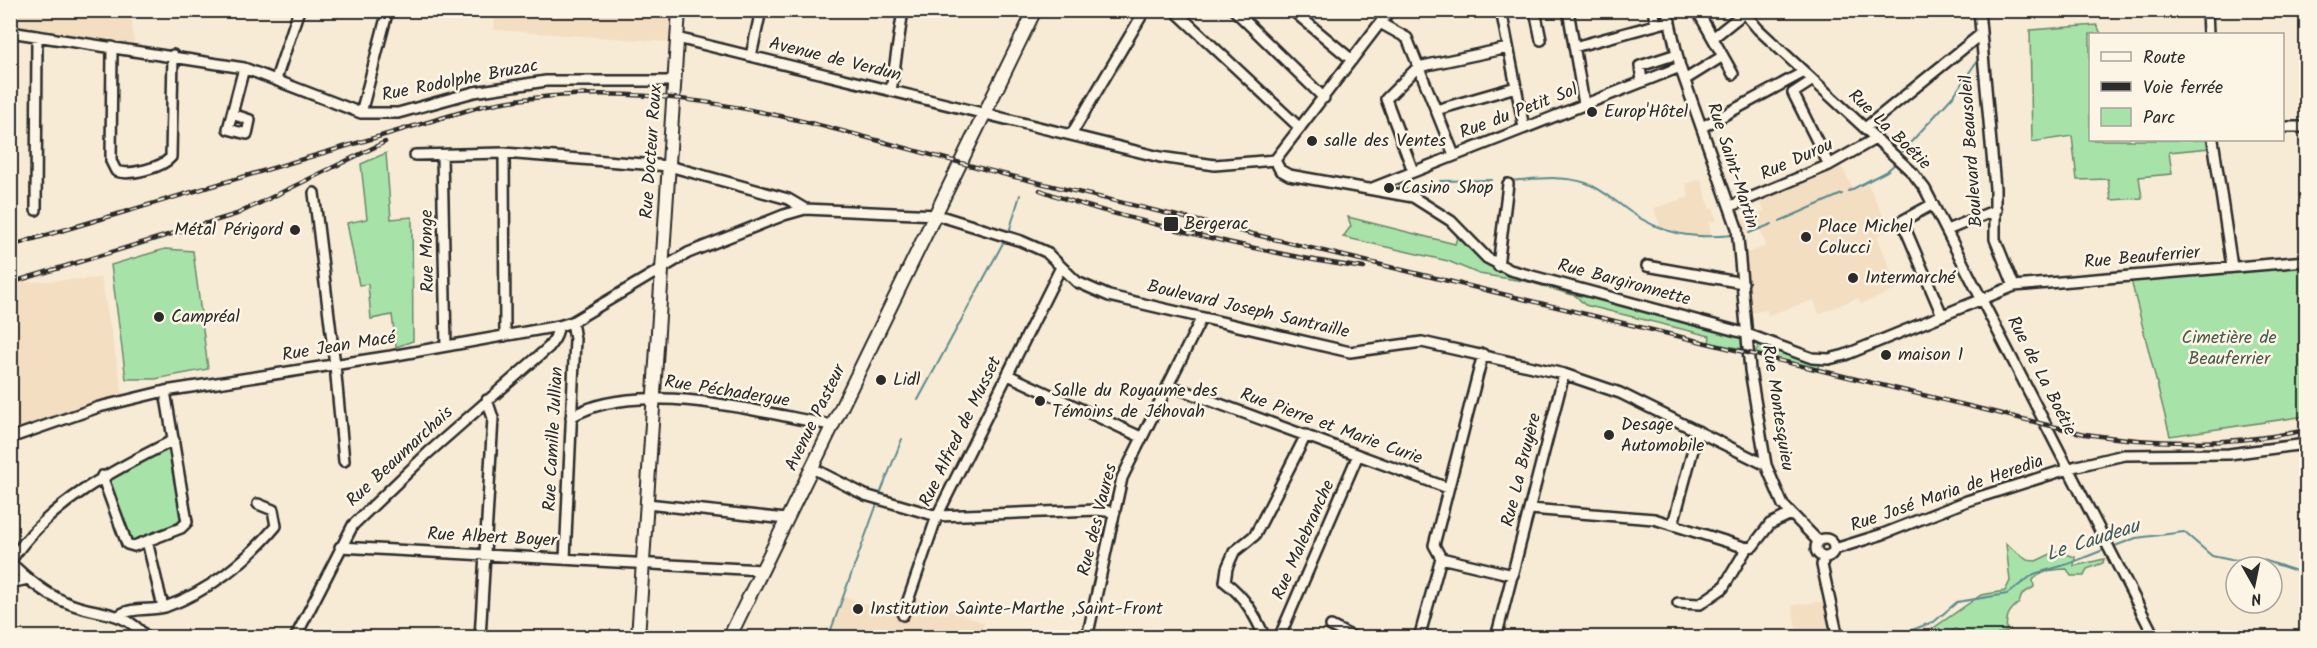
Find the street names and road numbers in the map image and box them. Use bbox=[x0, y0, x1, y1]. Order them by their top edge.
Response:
street label: Avenue de Verdun bbox=[766, 30, 904, 90]
street label: Rue Rodolphe Bruzac bbox=[379, 52, 541, 110]
street label: Boulevard Beausoleil bbox=[1952, 73, 1992, 228]
street label: Rue du Petit Sol bbox=[1456, 76, 1583, 148]
street label: Rue La Boétie bbox=[1840, 82, 1938, 178]
street label: Rue Docteur Roux bbox=[633, 84, 671, 220]
street label: Rue Saint-Martin bbox=[1698, 99, 1766, 233]
street label: Rue Durou bbox=[1756, 131, 1839, 189]
street label: Rue Monge bbox=[413, 209, 443, 293]
street label: Rue Beauferrier bbox=[2083, 238, 2202, 278]
street label: Rue Bargironnette bbox=[1554, 251, 1694, 315]
street label: Boulevard Joseph Santraille bbox=[1144, 273, 1352, 347]
street label: Rue de La Boétie bbox=[1998, 311, 2084, 441]
street label: Rue Jean Macé bbox=[280, 324, 399, 370]
street label: Rue Montesquieu bbox=[1753, 343, 1801, 474]
street label: Rue Alfred de Musset bbox=[912, 351, 1011, 512]
street label: Avenue Pasteur bbox=[778, 359, 855, 476]
street label: Rue Camille Jullian bbox=[536, 366, 572, 512]
street label: Rue Péchadergue bbox=[662, 368, 792, 416]
street label: Rue Pierre et Marie Curie bbox=[1236, 381, 1426, 473]
street label: Rue Beaumarchais bbox=[340, 399, 461, 515]
street label: Rue La Bruyère bbox=[1494, 410, 1550, 530]
street label: Rue José Maria de Heredia bbox=[1846, 447, 2048, 541]
street label: Rue des Vaures bbox=[1070, 460, 1126, 579]
street label: Rue Malebranche bbox=[1265, 475, 1343, 605]
street label: Rue Albert Boyer bbox=[427, 520, 559, 556]

